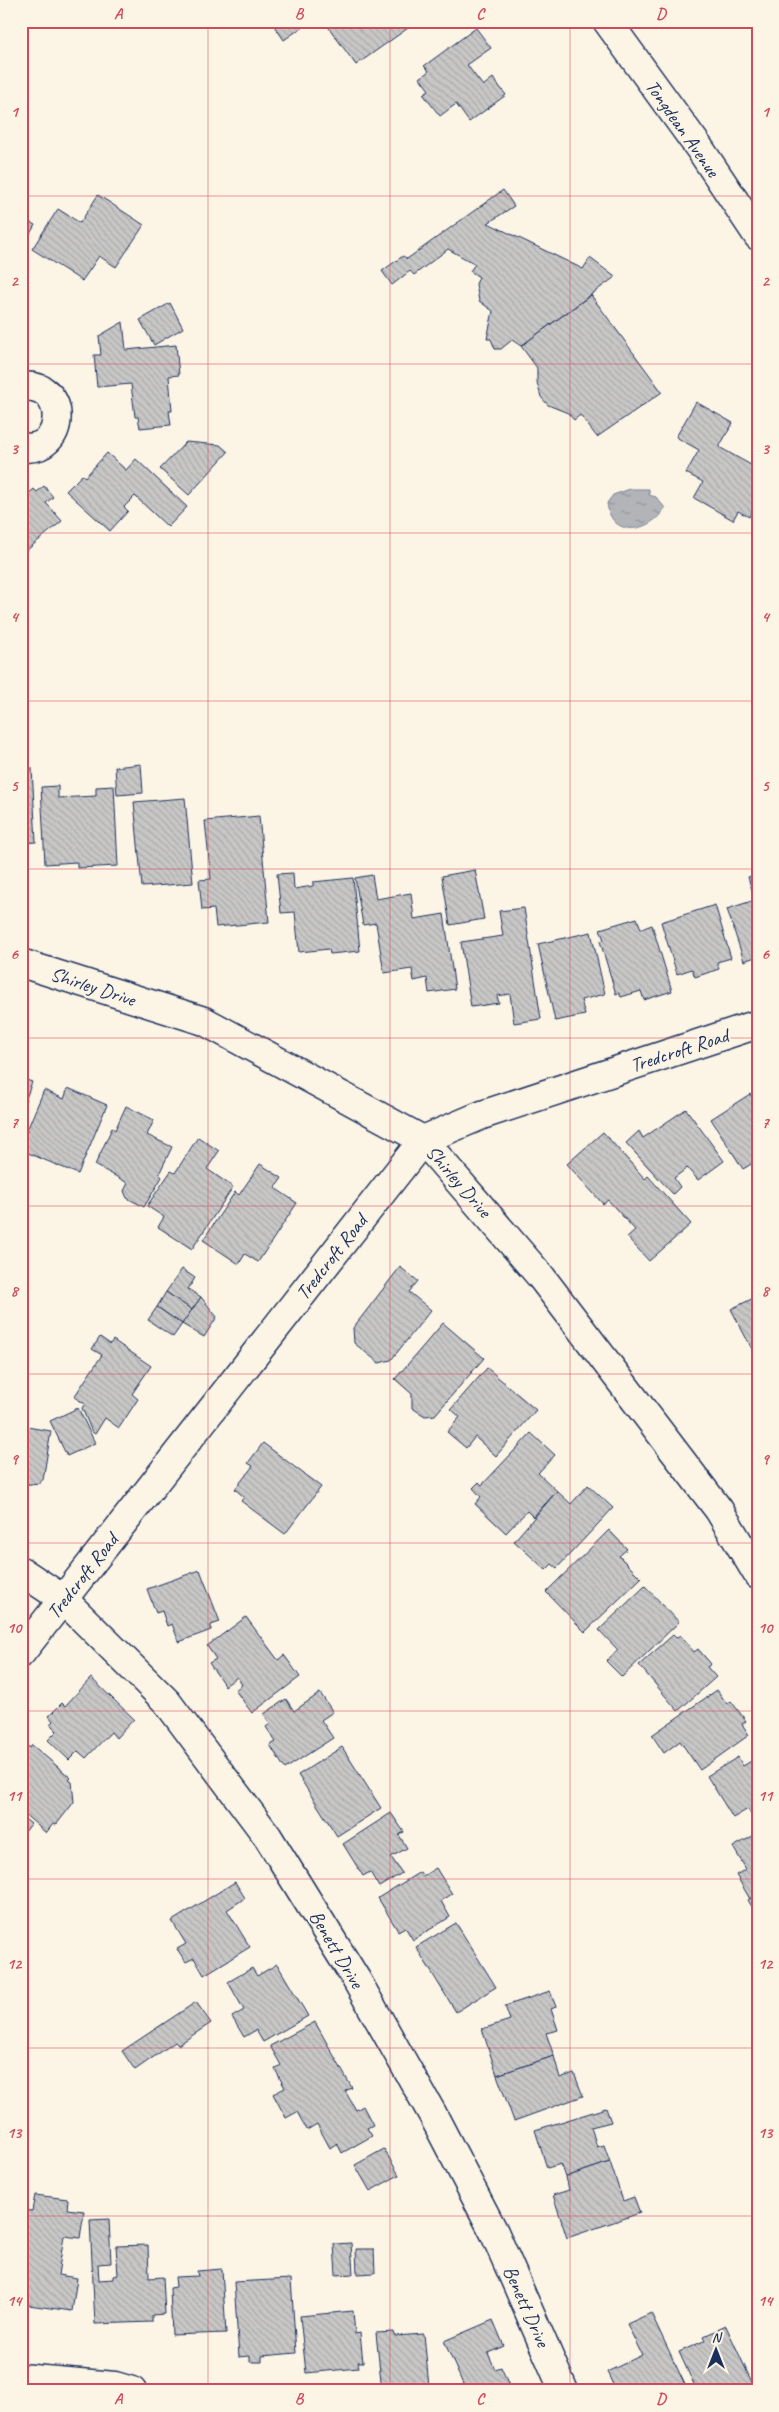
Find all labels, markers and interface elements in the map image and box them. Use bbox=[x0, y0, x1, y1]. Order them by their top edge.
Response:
text: A bbox=[114, 4, 124, 24]
text: B bbox=[295, 4, 305, 24]
text: C bbox=[476, 4, 486, 24]
text: D bbox=[656, 4, 667, 24]
street label: Tongdean Avenue bbox=[640, 75, 726, 183]
text: 1 bbox=[10, 102, 19, 122]
text: 1 bbox=[761, 102, 770, 122]
text: 2 bbox=[10, 271, 19, 291]
text: 2 bbox=[761, 271, 770, 291]
text: 3 bbox=[10, 439, 19, 459]
text: 3 bbox=[761, 439, 770, 459]
text: 4 bbox=[10, 607, 19, 627]
text: 4 bbox=[761, 607, 770, 627]
text: 5 bbox=[11, 776, 20, 796]
text: 5 bbox=[762, 776, 771, 796]
text: 6 bbox=[10, 944, 19, 964]
text: 6 bbox=[761, 944, 770, 964]
street label: Shirley Drive bbox=[47, 961, 140, 1012]
street label: Tredcroft Road bbox=[627, 1022, 734, 1078]
text: 7 bbox=[10, 1113, 19, 1133]
text: 7 bbox=[761, 1113, 770, 1133]
street label: Shirley Drive bbox=[420, 1140, 498, 1224]
street label: Tredcroft Road bbox=[290, 1207, 374, 1305]
text: 8 bbox=[10, 1281, 19, 1301]
text: 8 bbox=[761, 1281, 770, 1301]
text: 9 bbox=[10, 1449, 19, 1469]
text: 9 bbox=[761, 1449, 770, 1469]
street label: Tredcroft Road bbox=[41, 1526, 125, 1624]
text: 10 bbox=[7, 1618, 23, 1638]
text: 10 bbox=[758, 1618, 774, 1638]
text: 11 bbox=[7, 1786, 23, 1806]
text: 11 bbox=[758, 1786, 774, 1806]
street label: Benett Drive bbox=[304, 1906, 370, 1994]
text: 12 bbox=[7, 1954, 23, 1974]
text: 12 bbox=[758, 1954, 774, 1974]
text: 13 bbox=[7, 2123, 23, 2143]
text: 13 bbox=[758, 2123, 774, 2143]
street label: Benett Drive bbox=[498, 2262, 556, 2352]
text: 14 bbox=[7, 2291, 23, 2311]
text: 14 bbox=[758, 2291, 774, 2311]
north arrow bbox=[692, 2324, 742, 2374]
text: N bbox=[712, 2329, 723, 2346]
text: A bbox=[114, 2389, 124, 2409]
text: B bbox=[295, 2389, 305, 2409]
text: C bbox=[476, 2389, 486, 2409]
text: D bbox=[656, 2389, 667, 2409]

